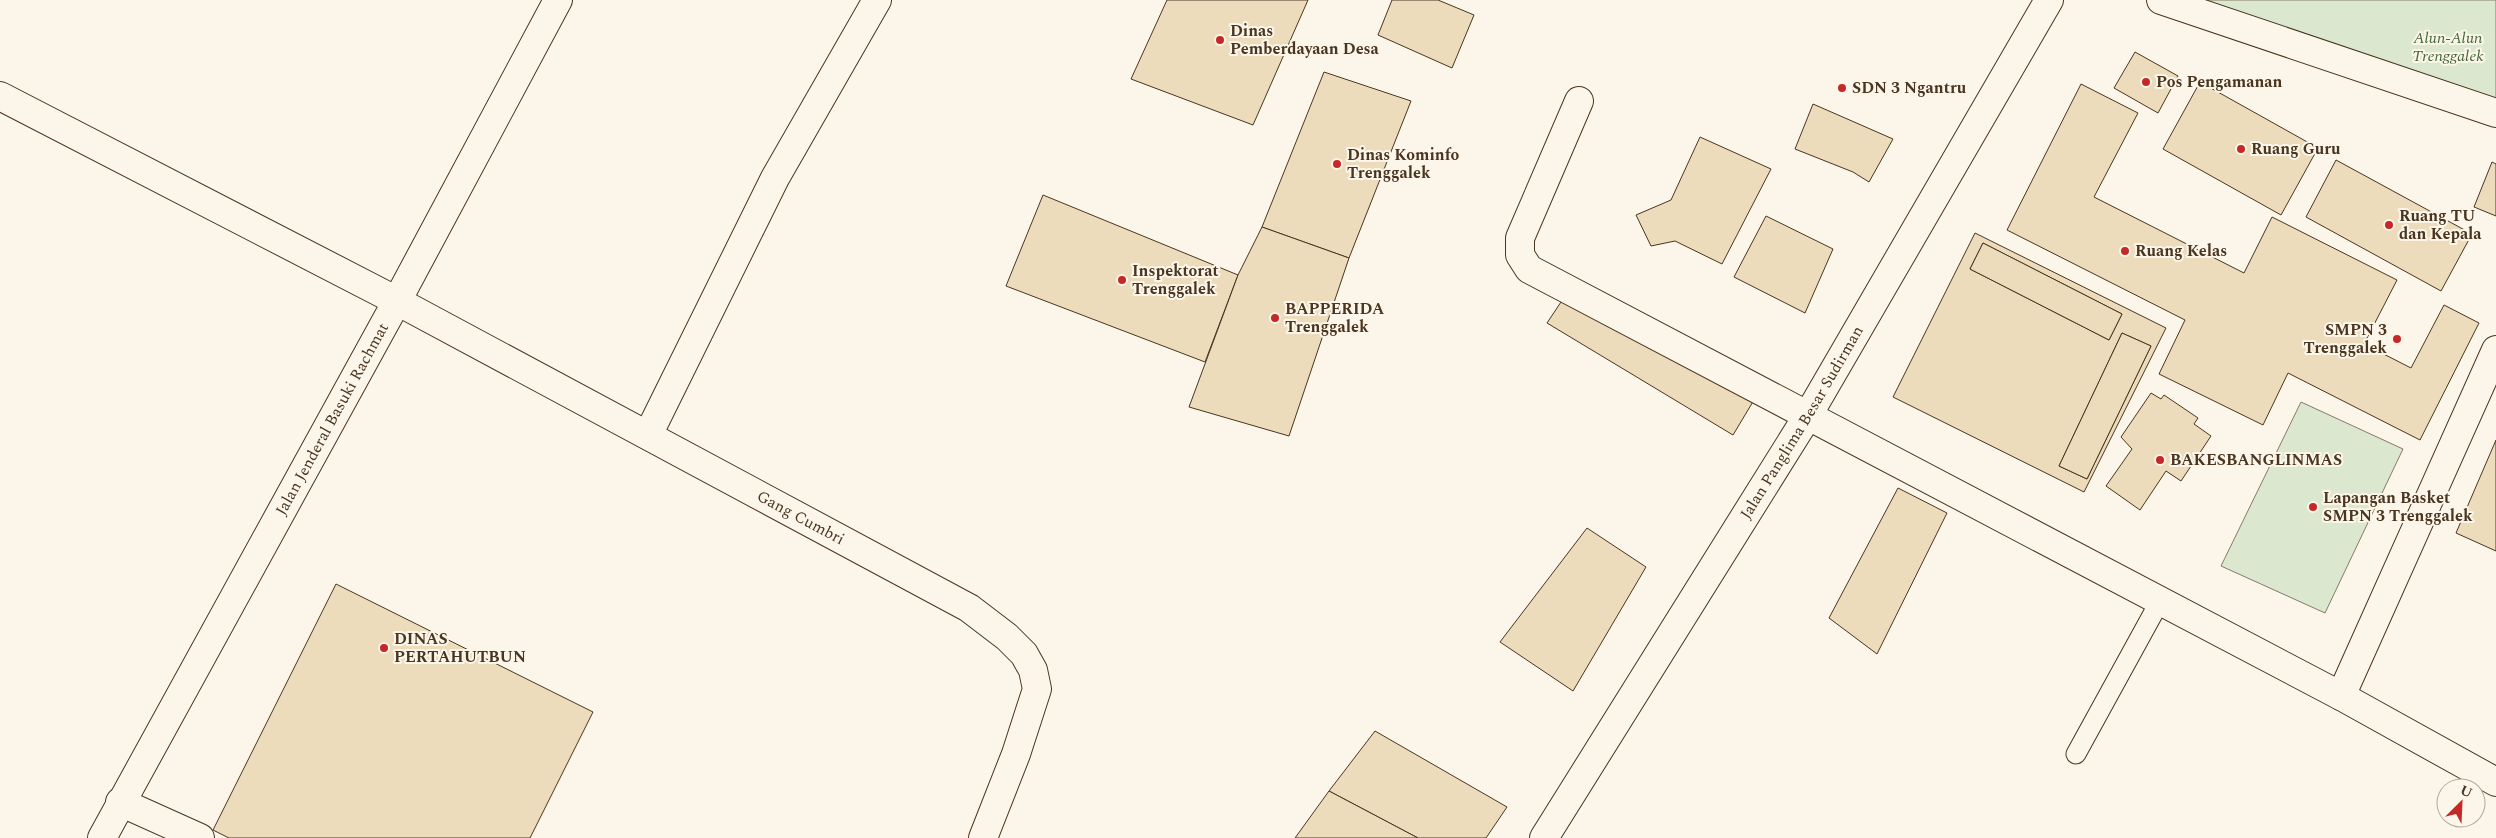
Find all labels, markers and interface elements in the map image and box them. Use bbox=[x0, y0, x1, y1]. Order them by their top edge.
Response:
place label: Dinas Pemberdayaan Desa bbox=[1230, 19, 1380, 61]
park label: Alun-Alun Trenggalek bbox=[2412, 26, 2484, 68]
marker: Dinas Pemberdayaan Desa bbox=[1214, 34, 1226, 46]
place label: Pos Pengamanan bbox=[2156, 70, 2283, 94]
place label: SDN 3 Ngantru bbox=[1852, 76, 1967, 100]
marker: Pos Pengamanan bbox=[2140, 76, 2152, 88]
marker: SDN 3 Ngantru bbox=[1836, 82, 1848, 94]
place label: Ruang Guru bbox=[2251, 137, 2341, 161]
place label: Dinas Kominfo Trenggalek bbox=[1347, 143, 1459, 185]
marker: Ruang Guru bbox=[2235, 143, 2247, 155]
marker: Dinas Kominfo Trenggalek bbox=[1331, 158, 1343, 170]
place label: Ruang TU dan Kepala bbox=[2399, 204, 2482, 246]
marker: Ruang TU dan Kepala bbox=[2383, 219, 2395, 231]
place label: Ruang Kelas bbox=[2135, 239, 2227, 263]
marker: Ruang Kelas bbox=[2119, 245, 2131, 257]
place label: Inspektorat Trenggalek bbox=[1132, 259, 1219, 301]
marker: Inspektorat Trenggalek bbox=[1116, 274, 1128, 286]
place label: BAPPERIDA Trenggalek bbox=[1285, 297, 1385, 339]
marker: BAPPERIDA Trenggalek bbox=[1269, 312, 1281, 324]
street label: Jalan Jenderal Basuki Rachmat bbox=[269, 318, 395, 520]
place label: SMPN 3 Trenggalek bbox=[2303, 318, 2387, 360]
street label: Jalan Panglima Besar Sudirman bbox=[1734, 321, 1869, 524]
marker: SMPN 3 Trenggalek bbox=[2391, 333, 2403, 345]
place label: BAKESBANGLINMAS bbox=[2170, 448, 2342, 472]
marker: BAKESBANGLINMAS bbox=[2154, 454, 2166, 466]
street label: Gang Cumbri bbox=[752, 484, 849, 551]
place label: Lapangan Basket SMPN 3 Trenggalek bbox=[2323, 486, 2473, 528]
marker: Lapangan Basket SMPN 3 Trenggalek bbox=[2307, 501, 2319, 513]
place label: DINAS PERTAHUTBUN bbox=[394, 627, 526, 669]
marker: DINAS PERTAHUTBUN bbox=[378, 642, 390, 654]
north arrow bbox=[2436, 778, 2486, 828]
text: U bbox=[2456, 780, 2476, 804]

